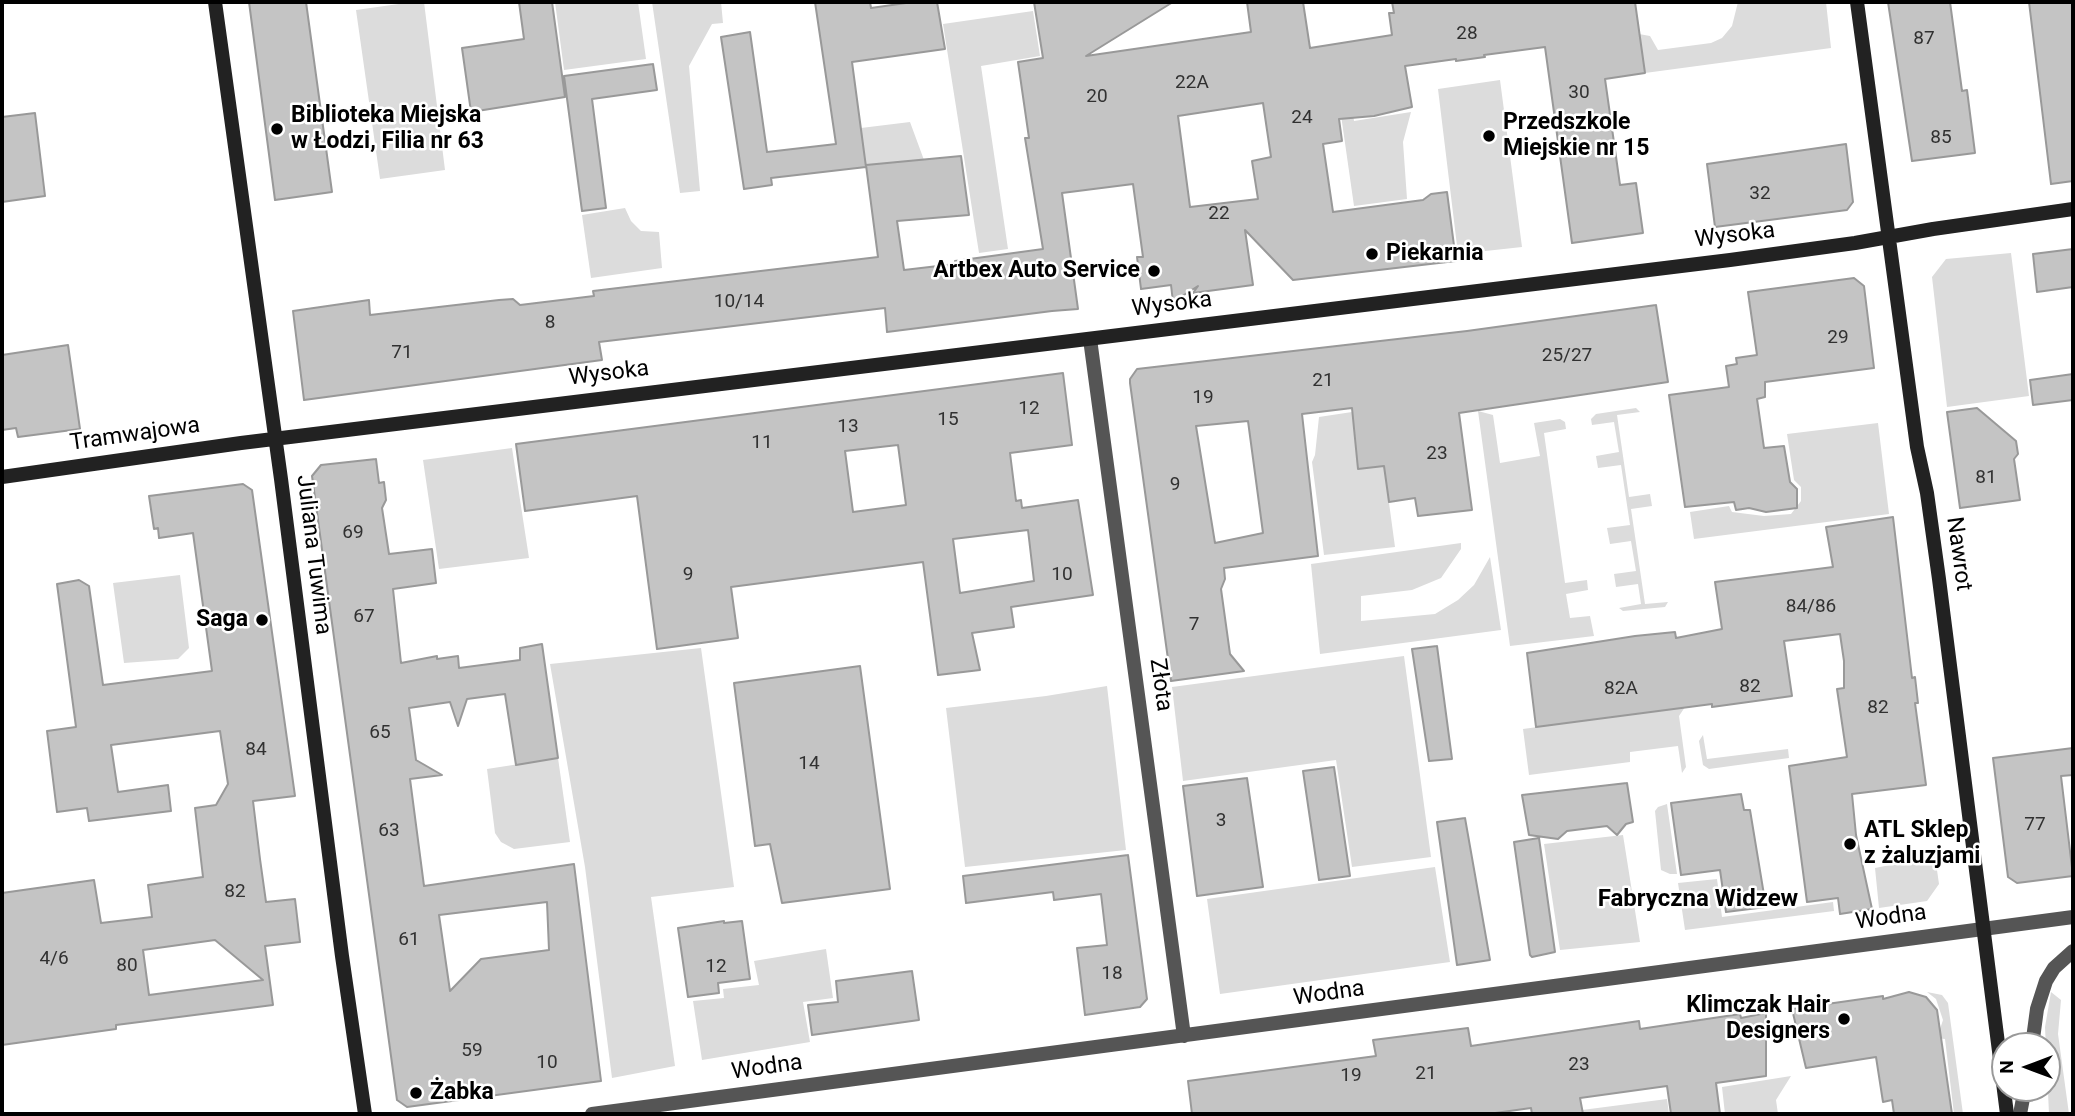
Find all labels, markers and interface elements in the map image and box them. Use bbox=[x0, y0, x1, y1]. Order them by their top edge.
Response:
house number: 28 bbox=[1456, 23, 1478, 45]
house number: 87 bbox=[1913, 28, 1935, 50]
house number: 22A bbox=[1175, 72, 1209, 94]
house number: 30 bbox=[1568, 82, 1590, 104]
house number: 20 bbox=[1086, 86, 1108, 108]
place label: Biblioteka Miejska w Łodzi, Filia nr 63 bbox=[291, 102, 484, 156]
house number: 24 bbox=[1291, 107, 1313, 129]
place label: Przedszkole Miejskie nr 15 bbox=[1503, 109, 1649, 163]
marker: Biblioteka Miejska w Łodzi, Filia nr 63 bbox=[269, 121, 285, 137]
house number: 85 bbox=[1930, 127, 1952, 149]
marker: Przedszkole Miejskie nr 15 bbox=[1481, 128, 1497, 144]
house number: 32 bbox=[1749, 183, 1771, 205]
house number: 22 bbox=[1208, 203, 1230, 225]
street label: Wysoka bbox=[1693, 217, 1777, 255]
place label: Piekarnia bbox=[1386, 240, 1484, 268]
marker: Piekarnia bbox=[1364, 246, 1380, 262]
place label: Artbex Auto Service bbox=[933, 257, 1140, 285]
marker: Artbex Auto Service bbox=[1146, 263, 1162, 279]
street label: Wysoka bbox=[1130, 286, 1214, 324]
house number: 10/14 bbox=[714, 291, 764, 313]
house number: 8 bbox=[545, 312, 555, 334]
house number: 29 bbox=[1827, 327, 1849, 349]
house number: 71 bbox=[391, 342, 413, 364]
house number: 25/27 bbox=[1542, 345, 1592, 367]
street label: Wysoka bbox=[567, 355, 651, 393]
house number: 21 bbox=[1312, 370, 1334, 392]
house number: 19 bbox=[1192, 387, 1214, 409]
house number: 12 bbox=[1018, 398, 1040, 420]
house number: 15 bbox=[937, 409, 959, 431]
street label: Tramwajowa bbox=[68, 412, 202, 458]
house number: 13 bbox=[837, 416, 859, 438]
house number: 11 bbox=[751, 432, 773, 454]
house number: 23 bbox=[1426, 443, 1448, 465]
house number: 81 bbox=[1975, 467, 1997, 489]
street label: Juliana Tuwima bbox=[289, 473, 337, 637]
house number: 9 bbox=[1170, 474, 1180, 496]
street label: Nawrot bbox=[1939, 515, 1977, 593]
house number: 69 bbox=[342, 522, 364, 544]
house number: 9 bbox=[683, 564, 693, 586]
house number: 10 bbox=[1051, 564, 1073, 586]
house number: 84/86 bbox=[1786, 596, 1836, 618]
place label: Saga bbox=[196, 606, 248, 634]
house number: 67 bbox=[353, 606, 375, 628]
marker: Saga bbox=[254, 612, 270, 628]
house number: 7 bbox=[1189, 614, 1199, 636]
street label: Złota bbox=[1143, 657, 1177, 713]
house number: 82 bbox=[1739, 676, 1761, 698]
house number: 82A bbox=[1604, 678, 1638, 700]
house number: 82 bbox=[1867, 697, 1889, 719]
house number: 65 bbox=[369, 722, 391, 744]
house number: 84 bbox=[245, 739, 267, 761]
house number: 14 bbox=[798, 753, 820, 775]
house number: 3 bbox=[1216, 810, 1226, 832]
house number: 77 bbox=[2024, 814, 2046, 836]
place label: ATL Sklep z żaluzjami bbox=[1864, 817, 1980, 871]
house number: 63 bbox=[378, 820, 400, 842]
marker: ATL Sklep z żaluzjami bbox=[1842, 836, 1858, 852]
house number: 82 bbox=[224, 881, 246, 903]
district label: Fabryczna Widzew bbox=[1598, 886, 1798, 914]
street label: Wodna bbox=[1854, 899, 1928, 937]
house number: 61 bbox=[398, 929, 420, 951]
house number: 4/6 bbox=[39, 948, 69, 970]
house number: 80 bbox=[116, 955, 138, 977]
house number: 12 bbox=[705, 956, 727, 978]
house number: 18 bbox=[1101, 963, 1123, 985]
street label: Wodna bbox=[1292, 975, 1366, 1013]
place label: Klimczak Hair Designers bbox=[1686, 992, 1830, 1046]
marker: Klimczak Hair Designers bbox=[1836, 1011, 1852, 1027]
north arrow bbox=[1991, 1032, 2061, 1102]
house number: 59 bbox=[461, 1040, 483, 1062]
street label: Wodna bbox=[730, 1049, 804, 1087]
house number: 10 bbox=[536, 1052, 558, 1074]
house number: 23 bbox=[1568, 1054, 1590, 1076]
text: N bbox=[1995, 1060, 2018, 1074]
house number: 21 bbox=[1415, 1063, 1437, 1085]
house number: 19 bbox=[1340, 1065, 1362, 1087]
place label: Żabka bbox=[430, 1079, 494, 1107]
marker: Żabka bbox=[408, 1085, 424, 1101]

